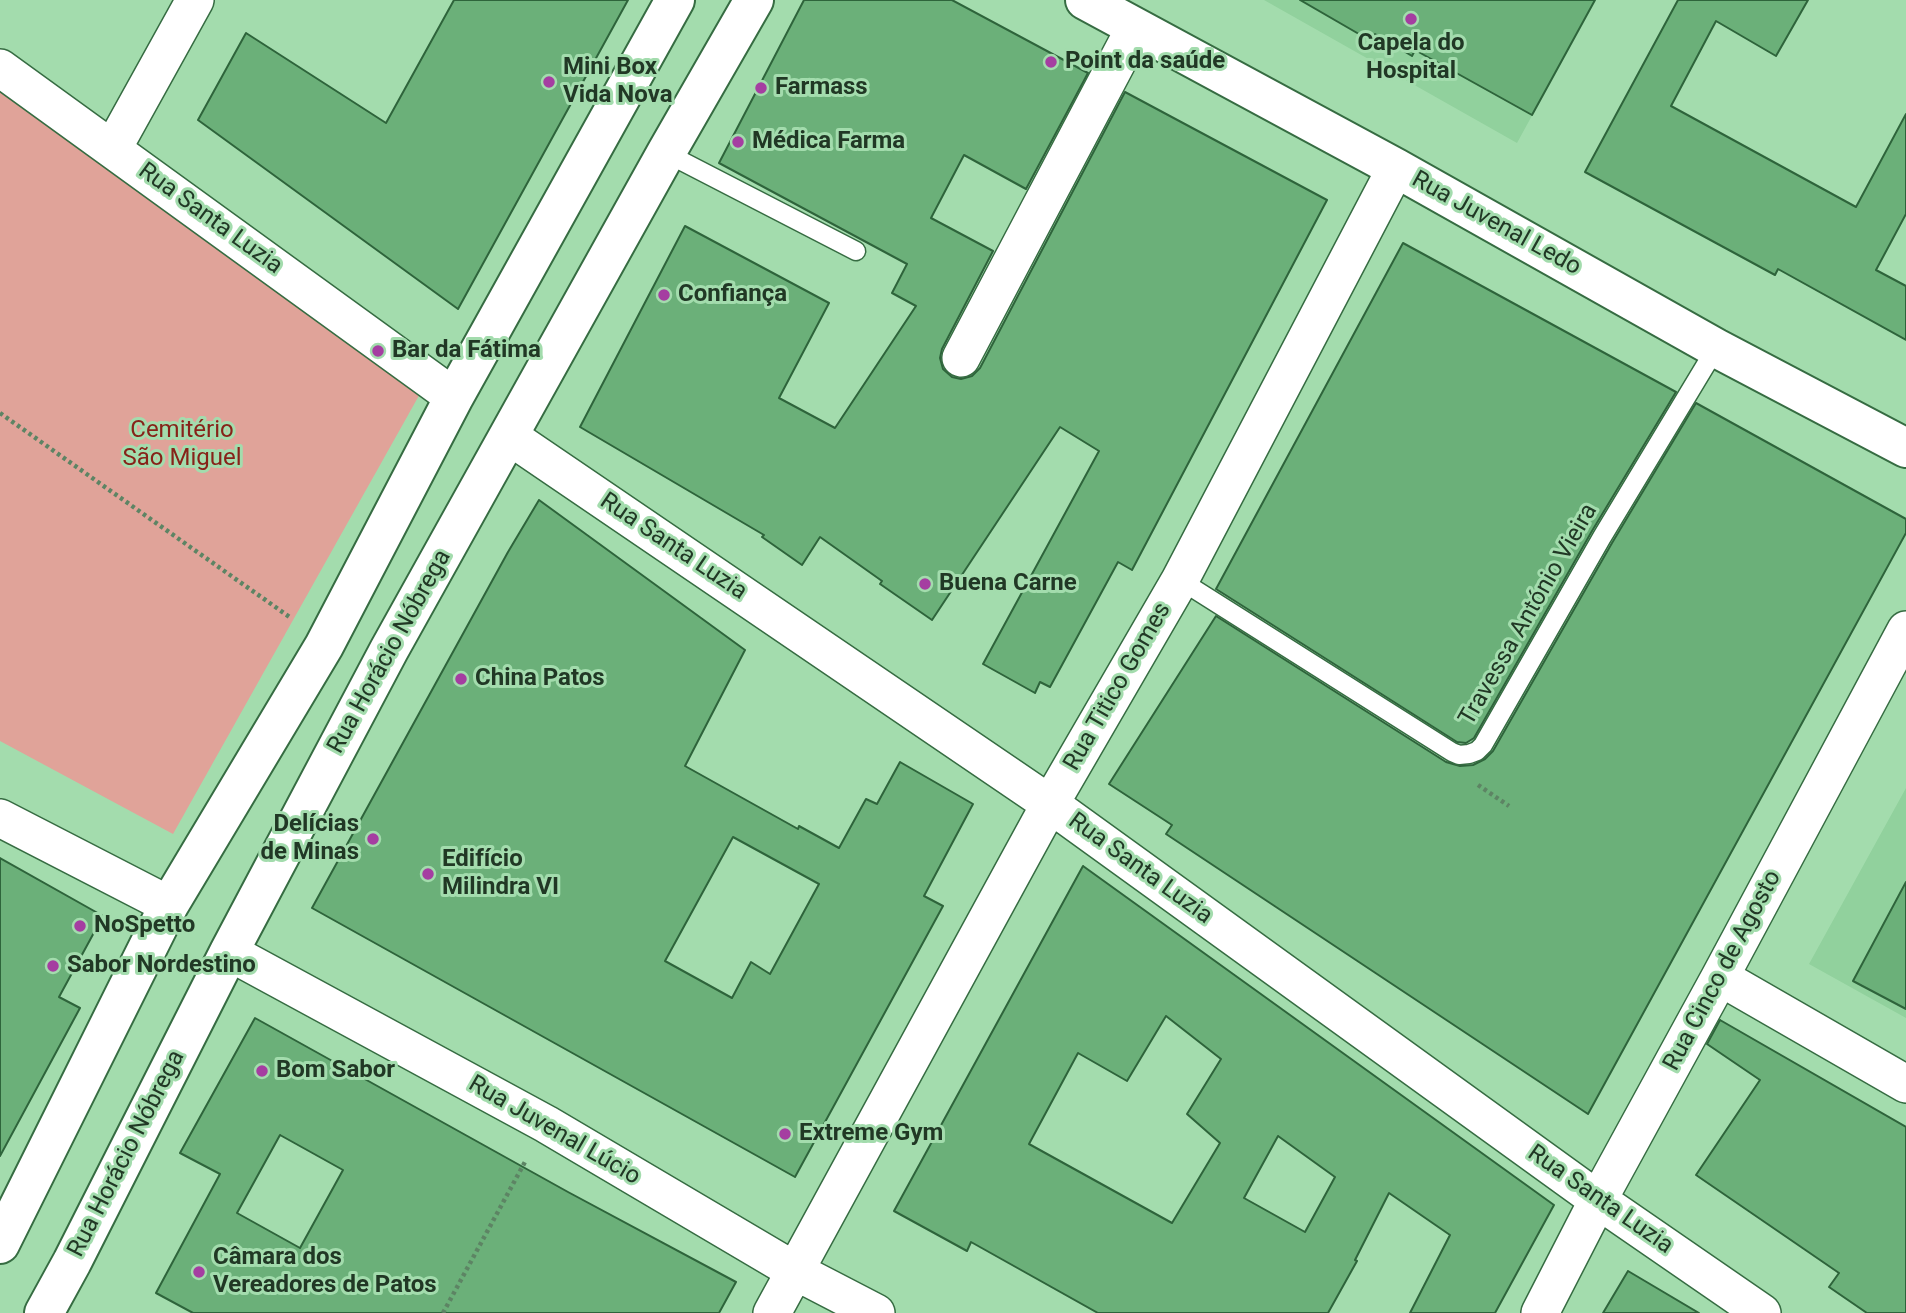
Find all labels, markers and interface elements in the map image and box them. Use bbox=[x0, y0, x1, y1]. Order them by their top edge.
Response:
marker: Capela do Hospital bbox=[1403, 11, 1419, 27]
place label: Capela do Hospital bbox=[1357, 30, 1465, 86]
place label: Point da saúde bbox=[1065, 48, 1225, 76]
place label: Mini Box Vida Nova bbox=[563, 54, 672, 110]
marker: Point da saúde bbox=[1043, 54, 1059, 70]
marker: Mini Box Vida Nova bbox=[541, 74, 557, 90]
place label: Farmass bbox=[775, 74, 868, 102]
marker: Farmass bbox=[753, 80, 769, 96]
place label: Médica Farma bbox=[752, 128, 905, 156]
marker: Médica Farma bbox=[730, 134, 746, 150]
street label: Rua Santa Luzia bbox=[132, 157, 288, 281]
street label: Rua Juvenal Ledo bbox=[1407, 166, 1585, 282]
place label: Confiança bbox=[678, 281, 787, 309]
marker: Confiança bbox=[656, 287, 672, 303]
place label: Bar da Fátima bbox=[392, 337, 541, 365]
marker: Bar da Fátima bbox=[370, 343, 386, 359]
park label: Cemitério São Miguel bbox=[122, 417, 242, 473]
street label: Rua Santa Luzia bbox=[594, 487, 752, 607]
street label: Travessa António Vieira bbox=[1454, 499, 1604, 731]
street label: Rua Horácio Nóbrega bbox=[322, 545, 458, 759]
place label: Buena Carne bbox=[939, 570, 1077, 598]
marker: Buena Carne bbox=[917, 576, 933, 592]
street label: Rua Titico Gomes bbox=[1058, 598, 1178, 776]
place label: China Patos bbox=[475, 665, 605, 693]
marker: China Patos bbox=[453, 671, 469, 687]
street label: Rua Santa Luzia bbox=[1062, 807, 1218, 931]
place label: Delícias de Minas bbox=[261, 811, 359, 867]
marker: Delícias de Minas bbox=[365, 831, 381, 847]
place label: Edifício Milindra VI bbox=[442, 846, 559, 902]
marker: Edifício Milindra VI bbox=[420, 866, 436, 882]
street label: Rua Cinco de Agosto bbox=[1658, 866, 1788, 1076]
place label: NoSpetto bbox=[94, 912, 195, 940]
marker: NoSpetto bbox=[72, 918, 88, 934]
place label: Sabor Nordestino bbox=[67, 952, 256, 980]
marker: Sabor Nordestino bbox=[45, 958, 61, 974]
street label: Rua Horácio Nóbrega bbox=[62, 1046, 192, 1262]
place label: Bom Sabor bbox=[276, 1057, 395, 1085]
marker: Bom Sabor bbox=[254, 1063, 270, 1079]
street label: Rua Juvenal Lúcio bbox=[463, 1070, 645, 1192]
place label: Extreme Gym bbox=[799, 1120, 943, 1148]
marker: Extreme Gym bbox=[777, 1126, 793, 1142]
street label: Rua Santa Luzia bbox=[1522, 1139, 1678, 1261]
place label: Câmara dos Vereadores de Patos bbox=[213, 1244, 437, 1300]
marker: Câmara dos Vereadores de Patos bbox=[191, 1264, 207, 1280]

